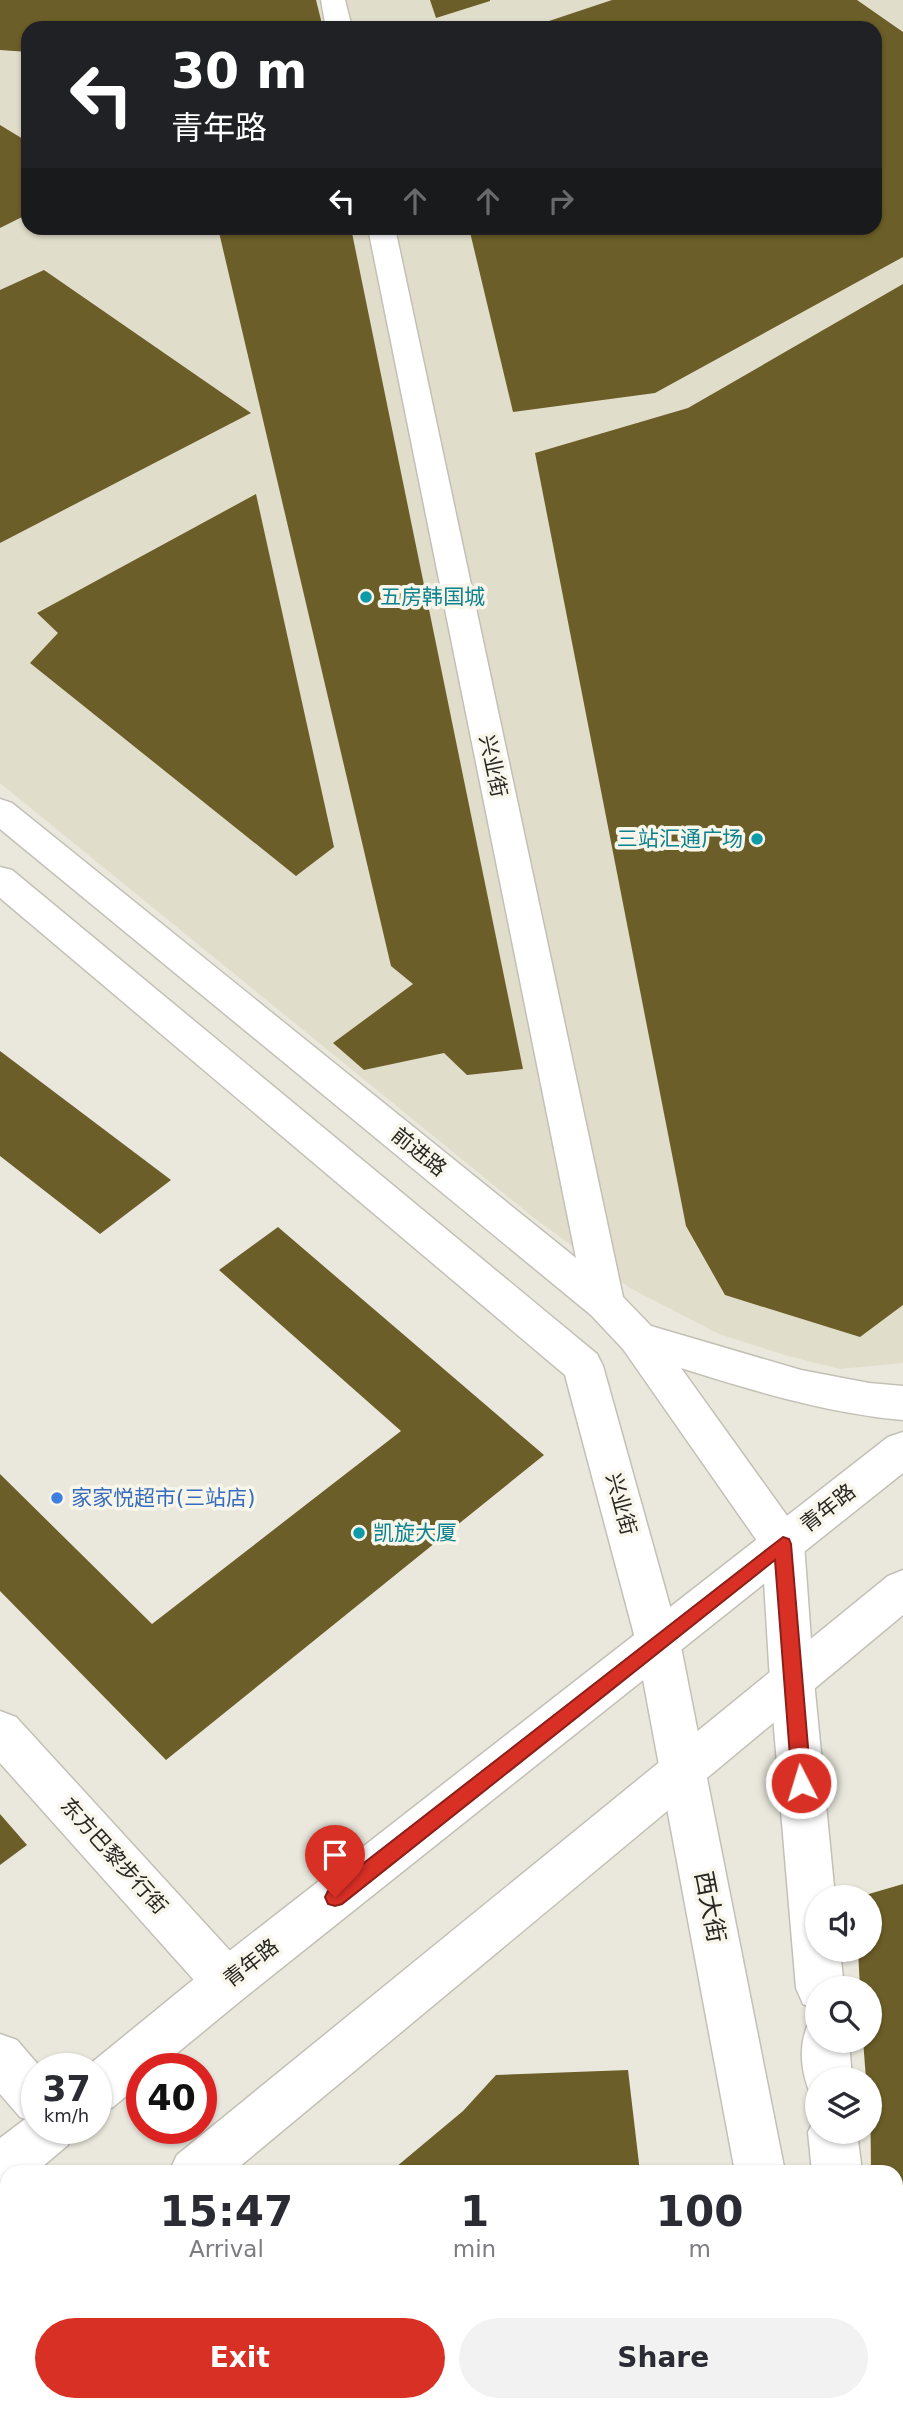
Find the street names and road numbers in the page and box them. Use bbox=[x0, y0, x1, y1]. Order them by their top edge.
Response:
street label: 兴业街 bbox=[475, 733, 511, 799]
street label: 前进路 bbox=[387, 1123, 451, 1181]
street label: 兴业街 bbox=[601, 1470, 641, 1538]
street label: 青年路 bbox=[796, 1479, 860, 1537]
street label: 东方巴黎步行街 bbox=[56, 1793, 172, 1919]
street label: 西大街 bbox=[689, 1869, 731, 1945]
street label: 青年路 bbox=[219, 1934, 283, 1992]

